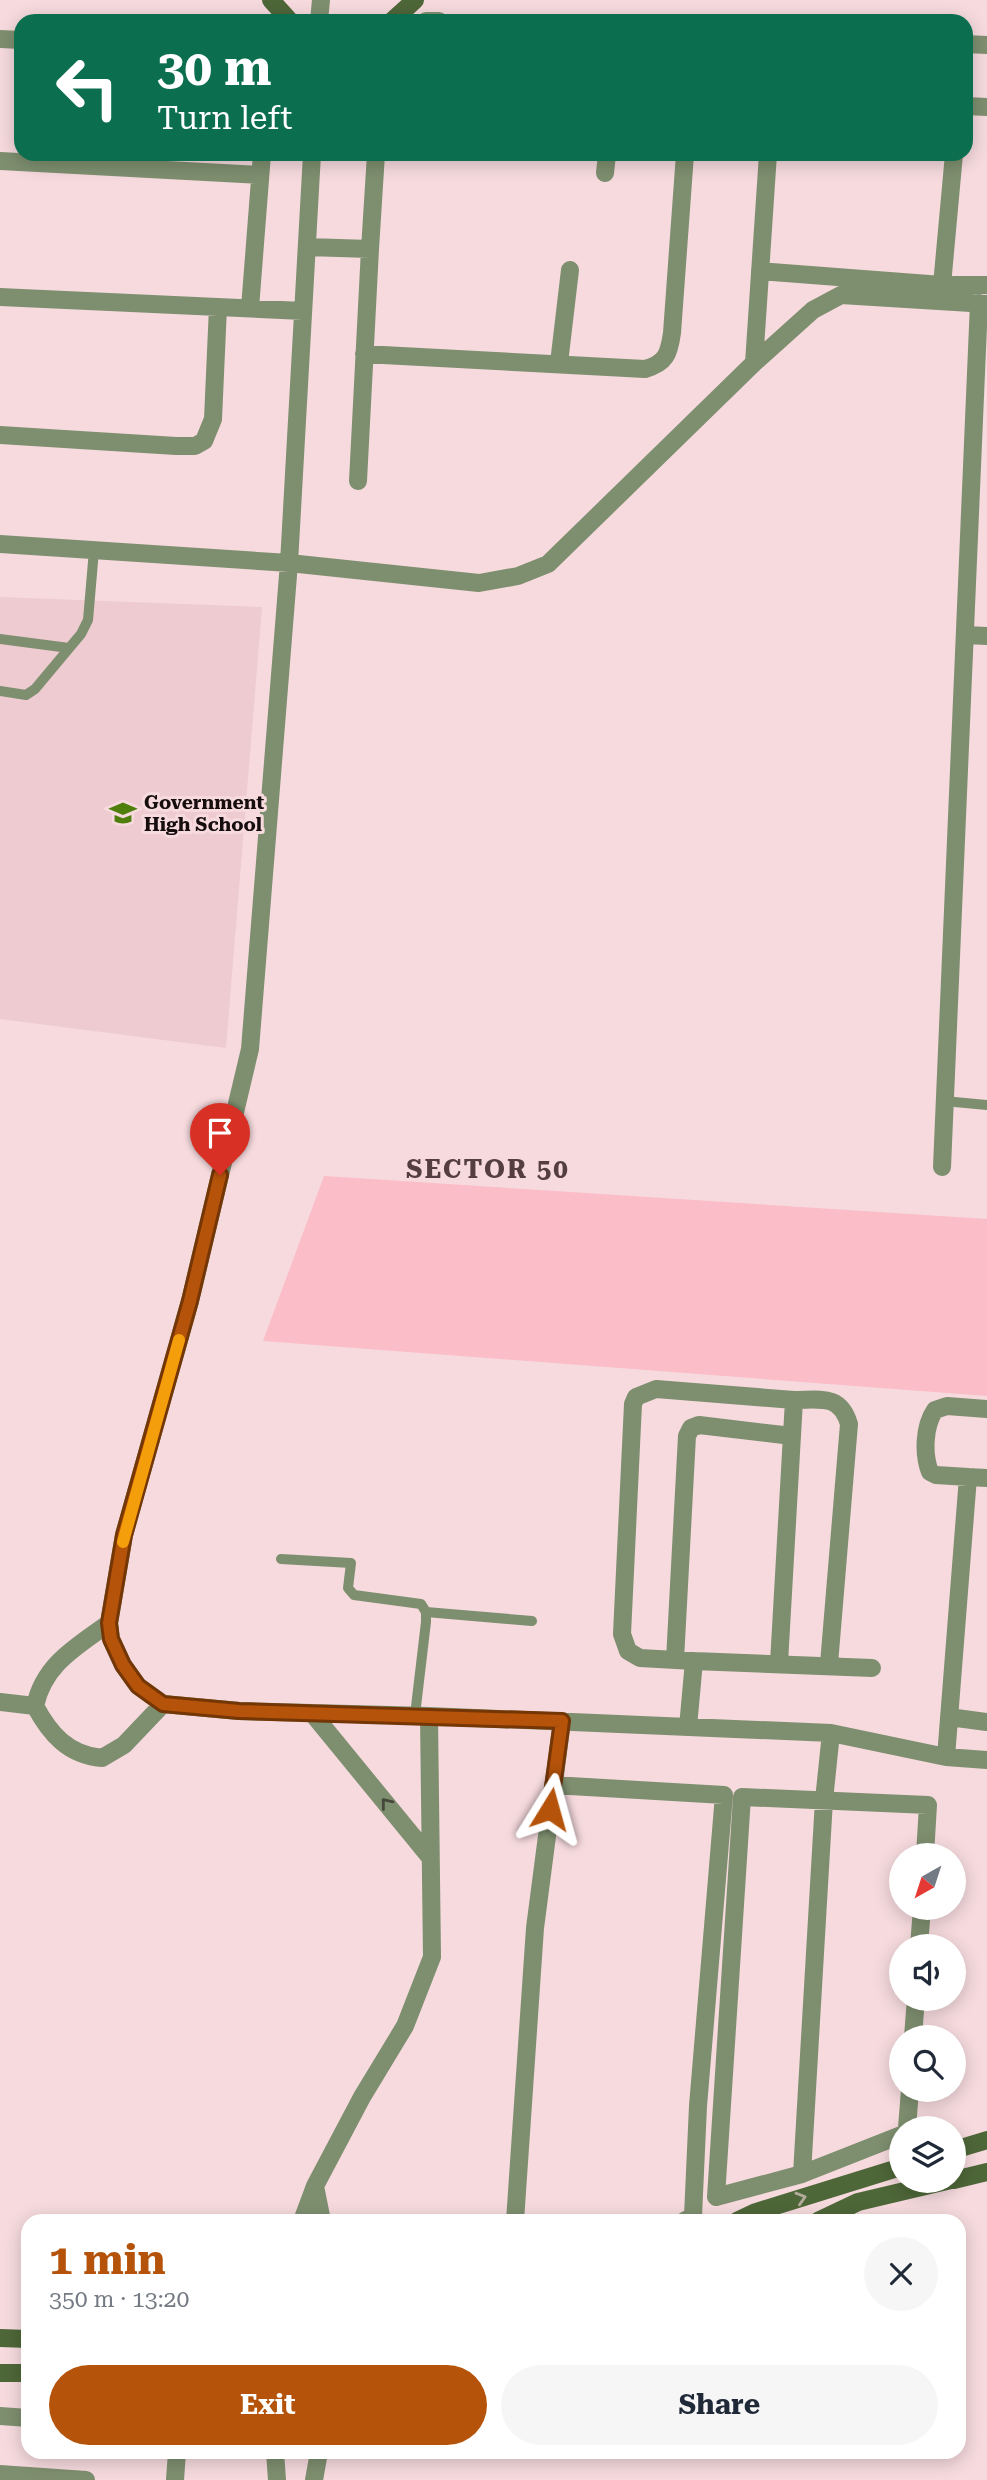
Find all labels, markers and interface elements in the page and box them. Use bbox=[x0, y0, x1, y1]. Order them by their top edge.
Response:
text: 30 m bbox=[157, 40, 272, 97]
icon: left bbox=[42, 42, 133, 133]
text: Turn left bbox=[157, 99, 292, 137]
place label: Government High School bbox=[144, 791, 264, 836]
school or university icon: Government High School bbox=[108, 798, 138, 828]
pin bbox=[190, 1103, 250, 1175]
icon: arrive bbox=[201, 1114, 239, 1152]
district label: SECTOR 50 bbox=[406, 1154, 570, 1184]
position arrow bbox=[513, 1772, 587, 1846]
one-way arrow bbox=[382, 1799, 394, 1812]
north arrow bbox=[889, 1843, 966, 1920]
map controls bbox=[889, 1843, 966, 2193]
button: sound bbox=[889, 1934, 966, 2011]
button: search bbox=[889, 2025, 966, 2102]
button: layers bbox=[889, 2116, 966, 2193]
one-way arrow bbox=[795, 2191, 807, 2206]
text: 1 min bbox=[49, 2235, 166, 2284]
button: close bbox=[864, 2237, 938, 2311]
text: 350 m · 13:20 bbox=[49, 2286, 189, 2313]
button: Exit bbox=[49, 2365, 487, 2445]
button: Share bbox=[501, 2365, 938, 2445]

